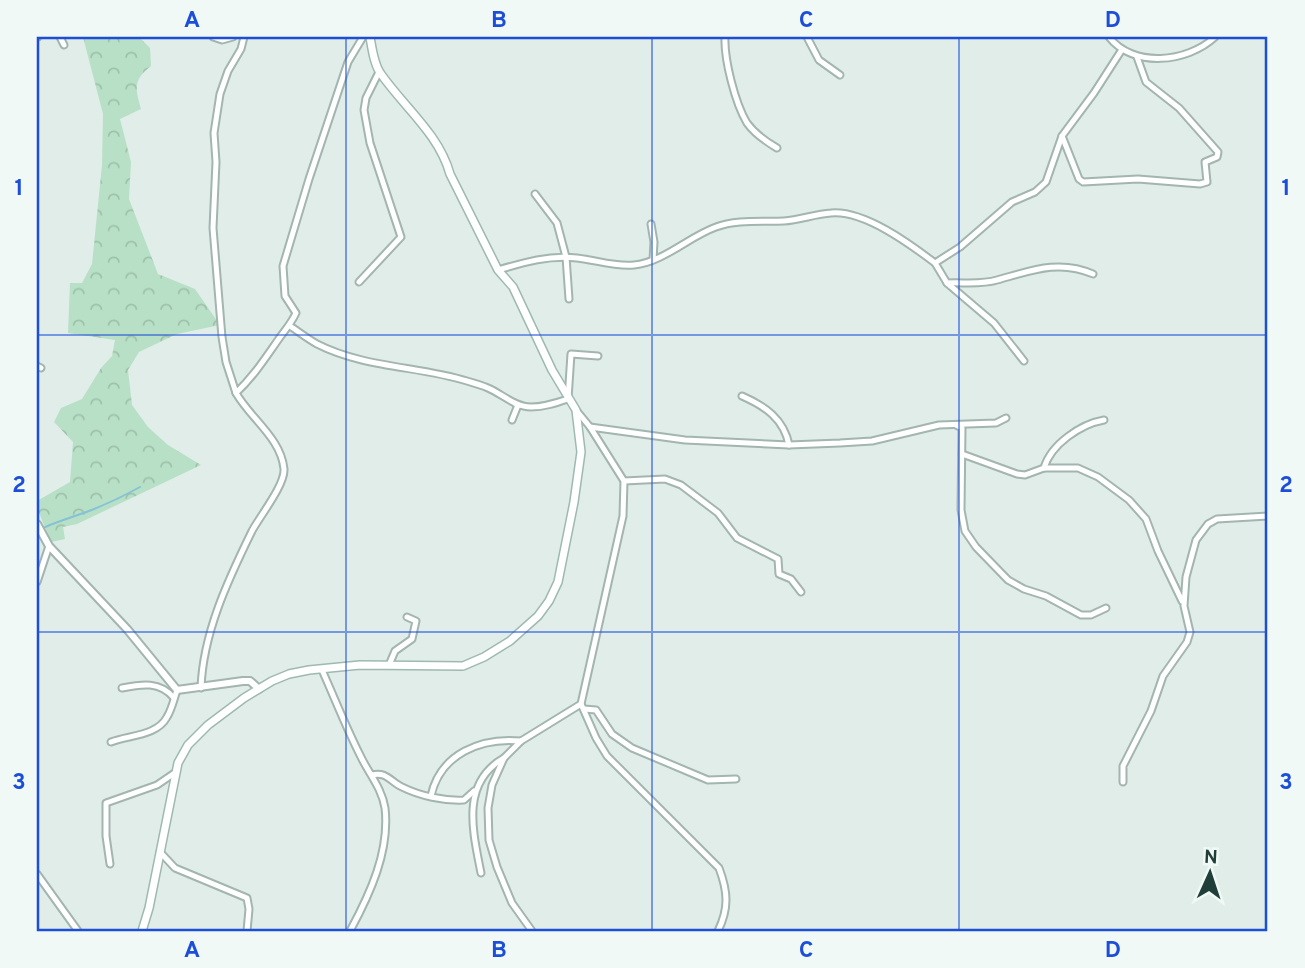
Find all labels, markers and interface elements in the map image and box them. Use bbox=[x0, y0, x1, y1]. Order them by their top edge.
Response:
text: A bbox=[184, 7, 200, 36]
text: B bbox=[491, 7, 507, 36]
text: C bbox=[799, 7, 813, 36]
text: D bbox=[1105, 7, 1121, 36]
text: 1 bbox=[14, 175, 24, 204]
text: 1 bbox=[1281, 175, 1291, 204]
text: 2 bbox=[12, 472, 26, 501]
text: 2 bbox=[1279, 472, 1293, 501]
text: 3 bbox=[12, 769, 26, 798]
text: 3 bbox=[1279, 769, 1293, 798]
north arrow bbox=[1176, 838, 1246, 908]
text: N bbox=[1203, 846, 1218, 870]
text: A bbox=[184, 937, 200, 966]
text: B bbox=[491, 937, 507, 966]
text: C bbox=[799, 937, 813, 966]
text: D bbox=[1105, 937, 1121, 966]

